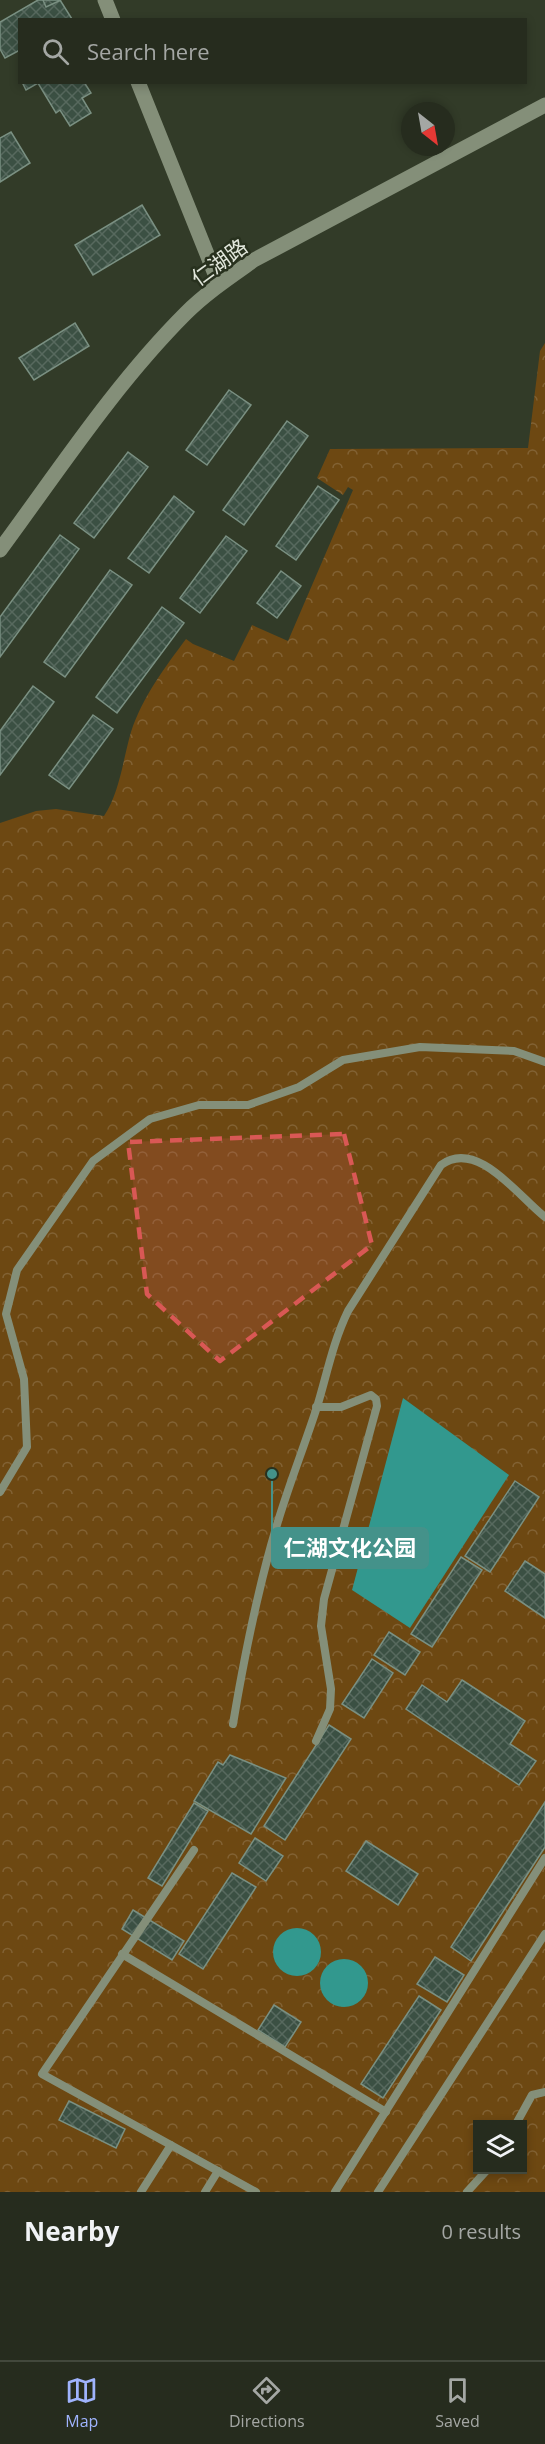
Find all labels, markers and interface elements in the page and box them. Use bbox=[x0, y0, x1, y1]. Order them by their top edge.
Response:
search box bbox=[18, 18, 527, 84]
icon: search bbox=[39, 35, 72, 68]
text: Search here bbox=[87, 36, 210, 66]
north arrow bbox=[401, 102, 455, 156]
street label: 仁湖路 bbox=[185, 232, 253, 292]
callout: 仁湖文化公园 bbox=[272, 1528, 428, 1568]
text: 仁湖文化公园 bbox=[284, 1532, 416, 1562]
map controls bbox=[473, 2120, 527, 2174]
button: layers bbox=[473, 2120, 527, 2174]
text: Nearby bbox=[24, 2213, 119, 2249]
text: 0 results bbox=[441, 2218, 521, 2245]
tab: Map bbox=[65, 2374, 98, 2432]
tab: Directions bbox=[229, 2374, 305, 2432]
tab: Saved bbox=[435, 2374, 480, 2432]

